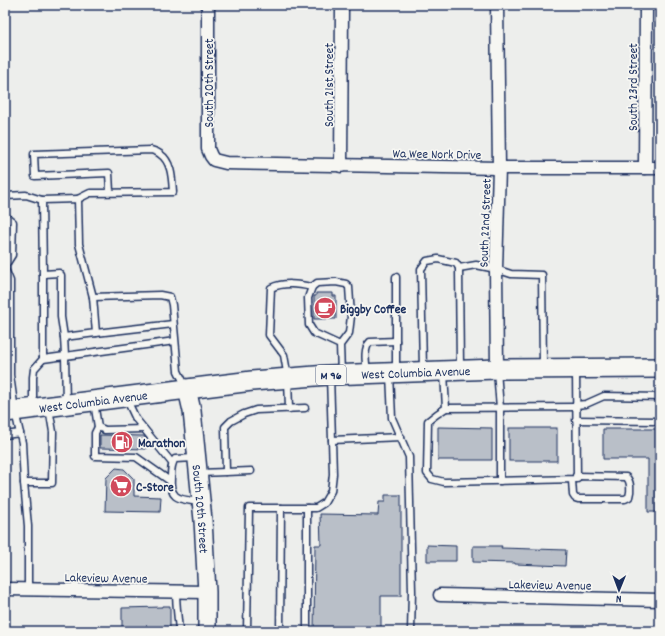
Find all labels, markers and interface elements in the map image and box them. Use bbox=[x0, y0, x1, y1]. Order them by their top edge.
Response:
street label: South 20th Street bbox=[201, 38, 220, 127]
street label: South 21st Street bbox=[321, 43, 340, 127]
street label: South 23rd Street bbox=[625, 43, 644, 131]
street label: Wa Wee Nork Drive bbox=[392, 145, 482, 166]
street label: South 22nd Street bbox=[475, 178, 498, 268]
cafe icon: Biggby Coffee bbox=[312, 295, 338, 321]
place label: Biggby Coffee bbox=[340, 301, 407, 320]
street label: West Columbia Avenue bbox=[361, 363, 471, 386]
road number: M 96 bbox=[316, 365, 346, 385]
street label: West Columbia Avenue bbox=[38, 387, 149, 420]
fuel station icon: Marathon bbox=[109, 429, 135, 455]
place label: Marathon bbox=[138, 435, 185, 454]
street label: South 20th Street bbox=[185, 464, 212, 554]
supermarket icon: C-Store bbox=[108, 473, 134, 499]
place label: C-Store bbox=[136, 479, 174, 498]
street label: Lakeview Avenue bbox=[64, 569, 148, 590]
north arrow bbox=[599, 570, 639, 610]
street label: Lakeview Avenue bbox=[508, 576, 592, 597]
text: N bbox=[615, 590, 622, 606]

